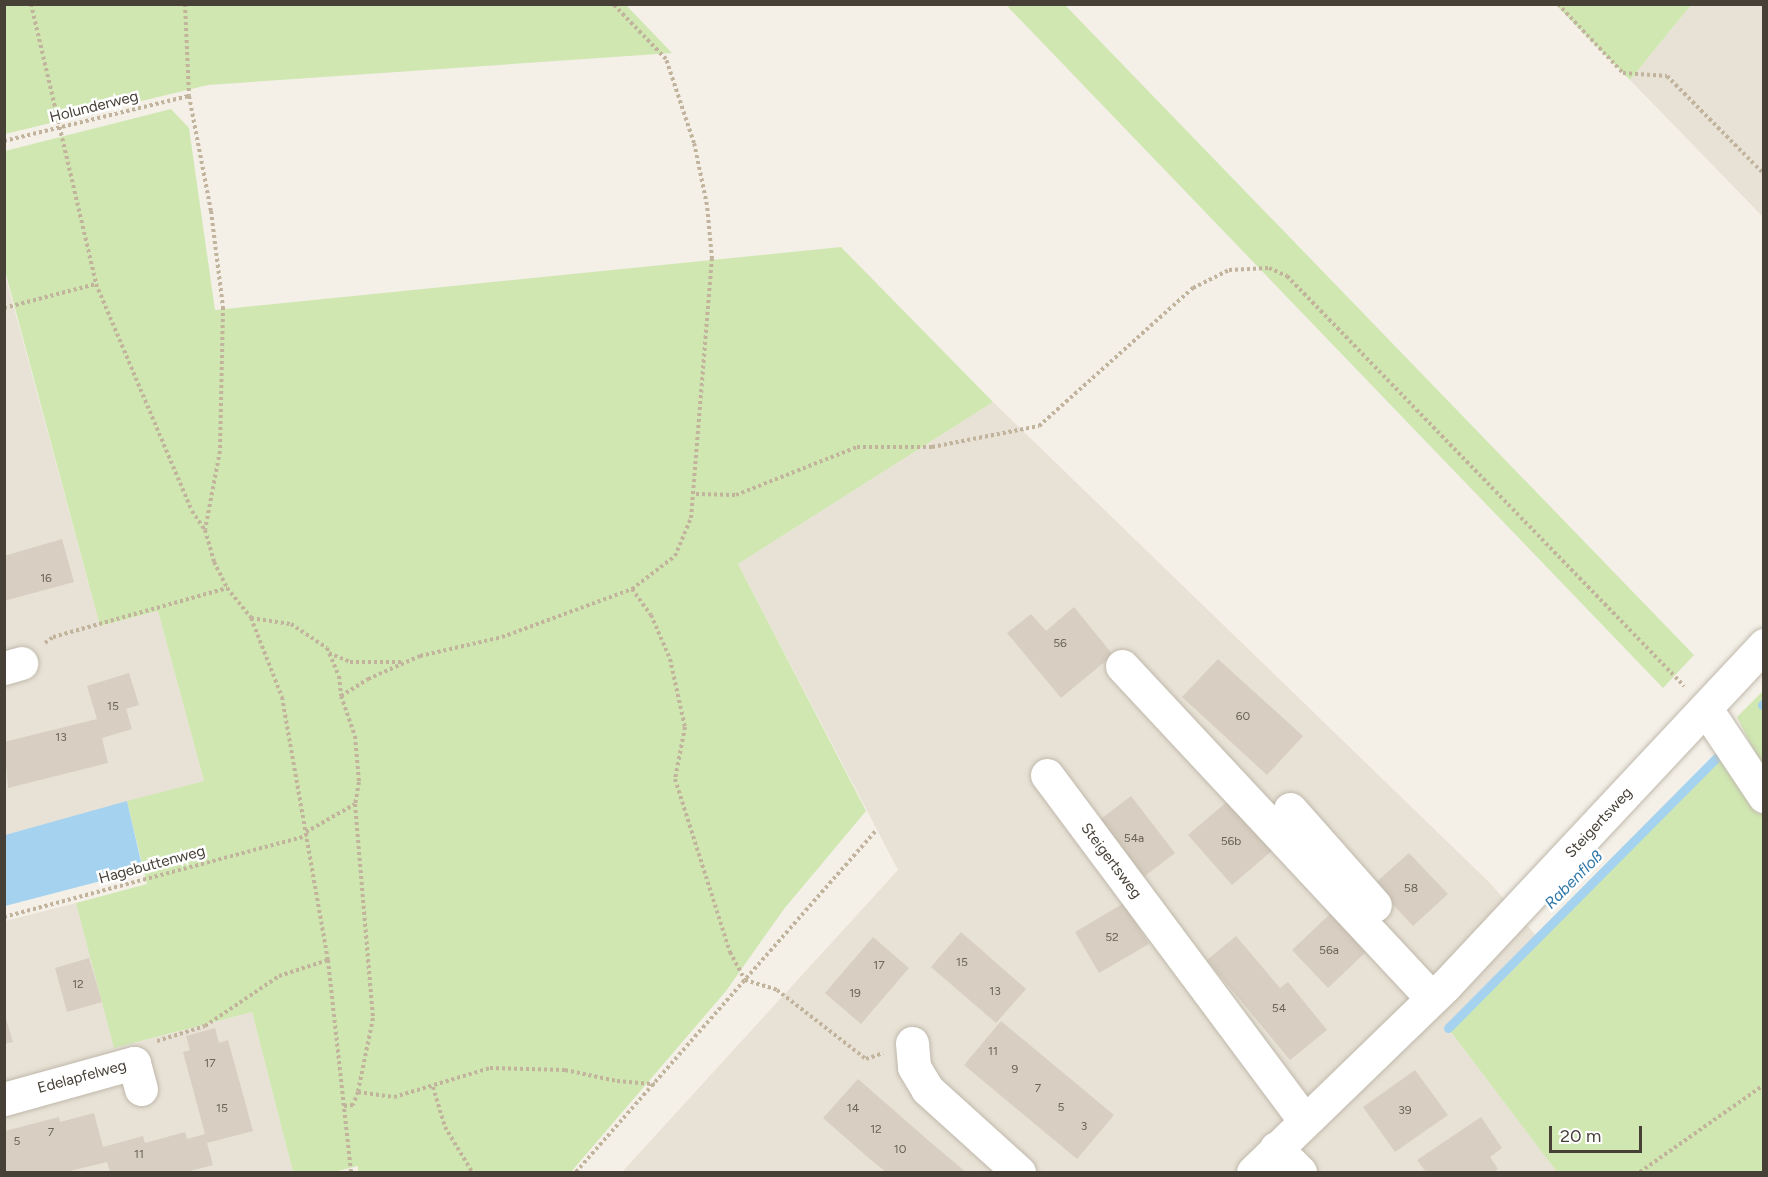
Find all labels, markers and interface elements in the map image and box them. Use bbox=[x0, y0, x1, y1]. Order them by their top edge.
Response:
street label: Holunderweg bbox=[48, 87, 140, 127]
house number: 16 bbox=[40, 572, 52, 586]
house number: 56 bbox=[1053, 637, 1067, 651]
house number: 15 bbox=[107, 700, 119, 714]
house number: 60 bbox=[1236, 710, 1250, 724]
house number: 13 bbox=[55, 731, 67, 745]
street label: Steigertsweg bbox=[1562, 784, 1636, 862]
street label: Steigertsweg bbox=[1077, 820, 1145, 902]
house number: 54a bbox=[1124, 832, 1144, 846]
house number: 56b bbox=[1221, 835, 1241, 849]
street label: Hagebuttenweg bbox=[97, 842, 207, 888]
water label: Rabenfloß bbox=[1541, 847, 1607, 913]
house number: 58 bbox=[1404, 882, 1418, 896]
house number: 52 bbox=[1105, 931, 1119, 945]
house number: 56a bbox=[1319, 944, 1339, 958]
house number: 15 bbox=[956, 956, 968, 970]
house number: 17 bbox=[873, 959, 885, 973]
house number: 12 bbox=[72, 978, 84, 992]
house number: 13 bbox=[989, 985, 1001, 999]
house number: 19 bbox=[849, 987, 861, 1001]
house number: 54 bbox=[1272, 1002, 1286, 1016]
house number: 11 bbox=[988, 1045, 998, 1059]
street label: Edelapfelweg bbox=[36, 1057, 128, 1097]
house number: 17 bbox=[204, 1057, 216, 1071]
house number: 9 bbox=[1012, 1063, 1018, 1077]
house number: 7 bbox=[1035, 1082, 1041, 1096]
house number: 5 bbox=[1058, 1101, 1064, 1115]
house number: 15 bbox=[216, 1102, 228, 1116]
house number: 14 bbox=[847, 1102, 859, 1116]
house number: 39 bbox=[1398, 1104, 1412, 1118]
scale bar bbox=[1552, 1114, 1645, 1152]
house number: 3 bbox=[1081, 1120, 1087, 1134]
house number: 12 bbox=[870, 1123, 882, 1137]
text: 20 m bbox=[1560, 1125, 1601, 1147]
house number: 7 bbox=[48, 1126, 54, 1140]
house number: 5 bbox=[14, 1135, 20, 1149]
house number: 10 bbox=[894, 1143, 906, 1157]
house number: 11 bbox=[134, 1148, 144, 1162]

